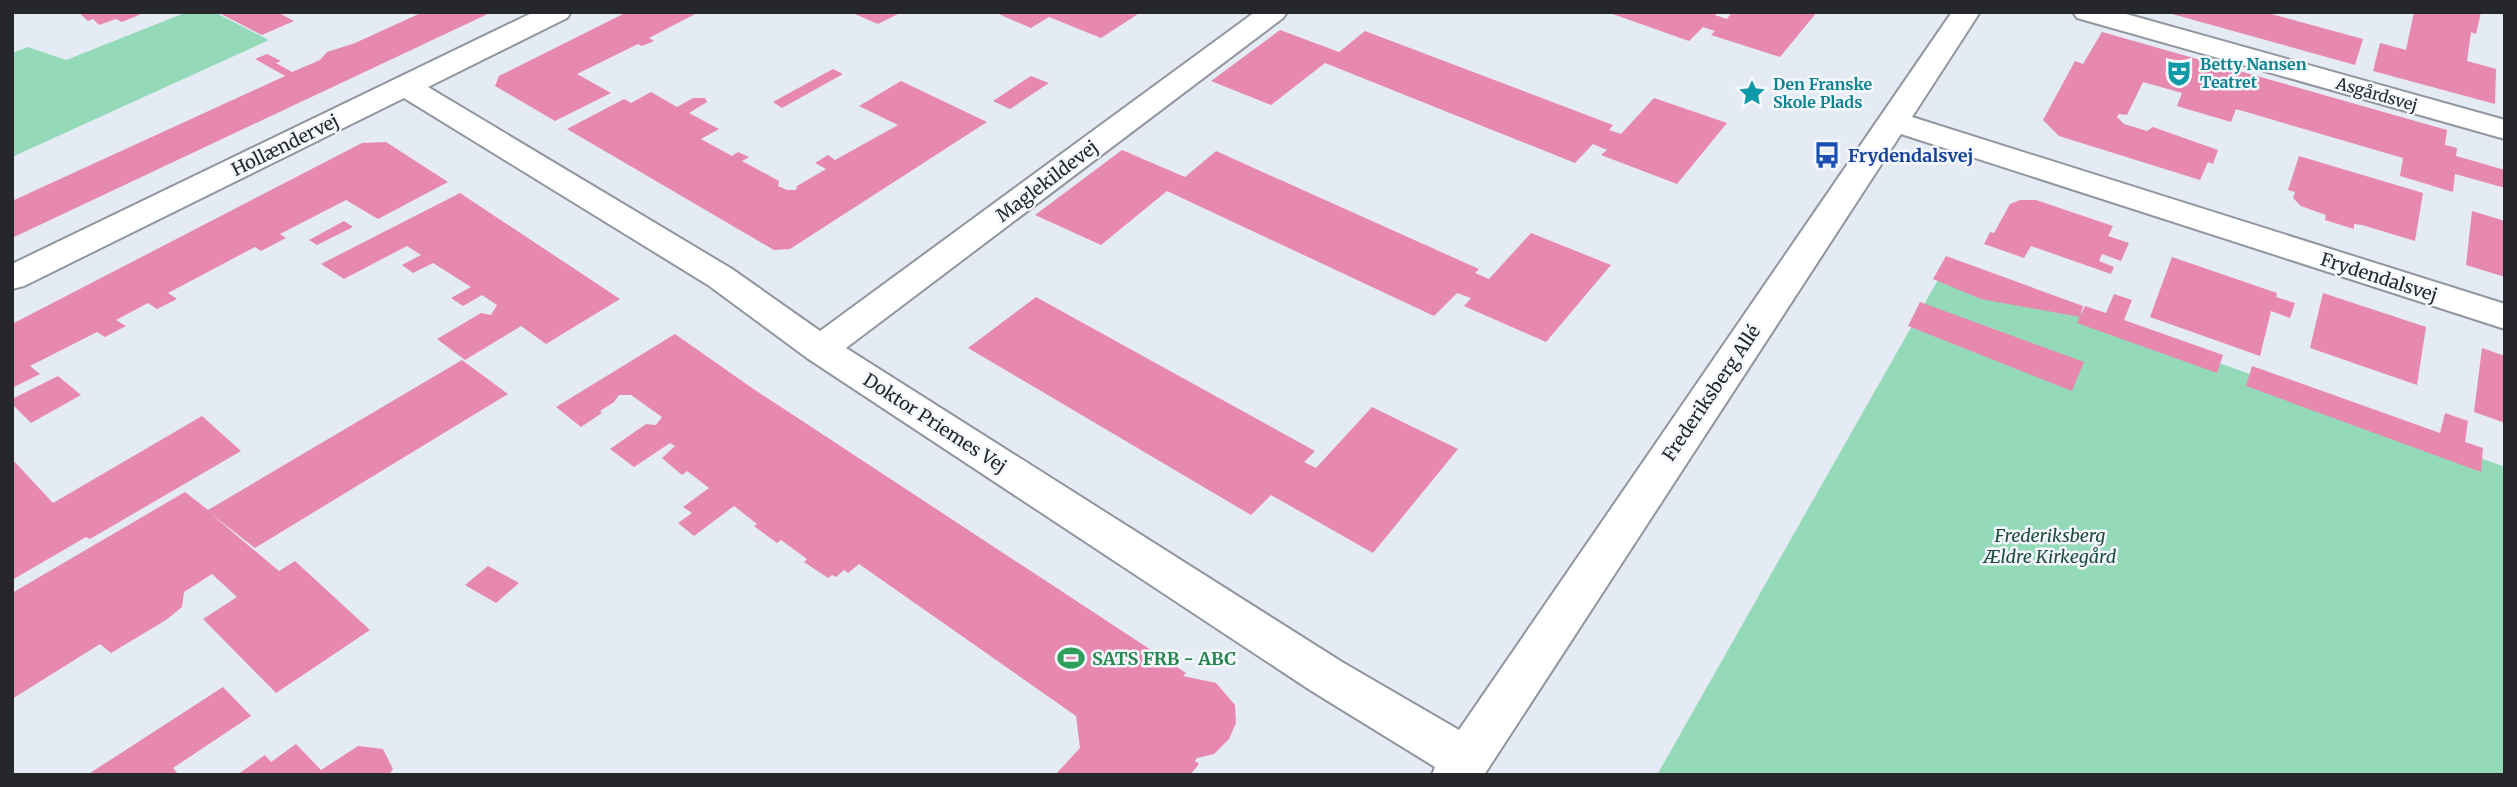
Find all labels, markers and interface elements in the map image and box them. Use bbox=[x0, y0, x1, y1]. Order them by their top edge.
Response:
place label: Betty Nansen Teatret bbox=[2200, 54, 2307, 92]
theatre icon: Betty Nansen Teatret bbox=[2164, 58, 2194, 88]
street label: Asgårdsvej bbox=[2333, 73, 2420, 115]
place label: Den Franske Skole Plads bbox=[1773, 74, 1873, 112]
place icon: Den Franske Skole Plads bbox=[1737, 78, 1767, 108]
street label: Hollændervej bbox=[228, 109, 342, 181]
street label: Maglekildevej bbox=[992, 135, 1102, 227]
bus stop icon: Frydendalsvej bbox=[1812, 140, 1842, 170]
place label: Frydendalsvej bbox=[1848, 144, 1973, 167]
street label: Frydendalsvej bbox=[2318, 247, 2440, 307]
street label: Frederiksberg Allé bbox=[1657, 321, 1765, 465]
street label: Doktor Priemes Vej bbox=[859, 368, 1011, 478]
park label: Frederiksberg Ældre Kirkegård bbox=[1982, 524, 2117, 568]
sports icon: SATS FRB - ABC bbox=[1056, 643, 1086, 673]
place label: SATS FRB - ABC bbox=[1092, 647, 1236, 670]

